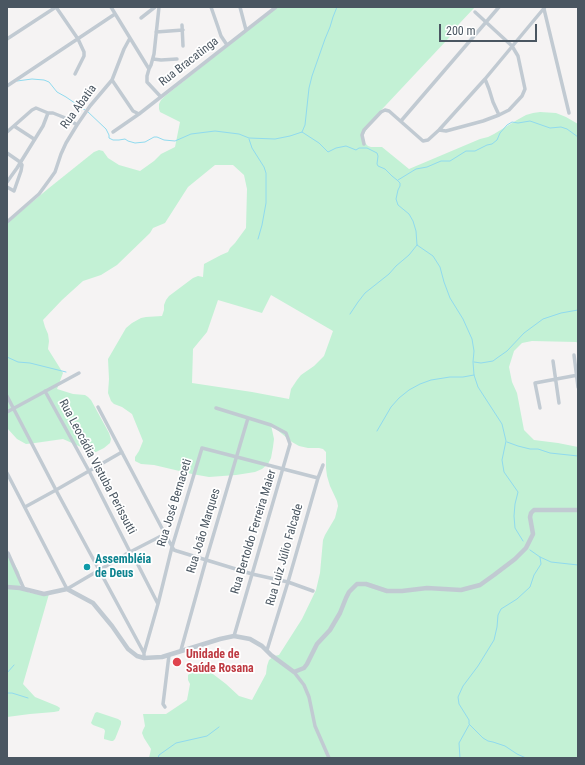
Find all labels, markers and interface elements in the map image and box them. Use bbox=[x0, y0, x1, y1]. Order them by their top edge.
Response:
scale bar bbox=[441, 16, 539, 42]
text: 200 m bbox=[446, 24, 476, 38]
street label: Rua Bracatinga bbox=[156, 34, 222, 90]
street label: Rua Abatia bbox=[58, 82, 100, 132]
street label: Rua Leocádia Vistuba Perissutti bbox=[55, 397, 139, 537]
street label: Rua José Bernaceti bbox=[155, 457, 195, 549]
street label: Rua Bertoldo Ferreira Maier bbox=[228, 468, 280, 596]
street label: Rua João Marques bbox=[184, 487, 224, 575]
street label: Rua Luiz Júlio Falcade bbox=[264, 502, 306, 608]
place label: Assembléia de Deus bbox=[95, 553, 151, 581]
marker: Assembléia de Deus bbox=[82, 562, 92, 572]
place label: Unidade de Saúde Rosana bbox=[186, 648, 254, 676]
marker: Unidade de Saúde Rosana bbox=[171, 656, 183, 668]

